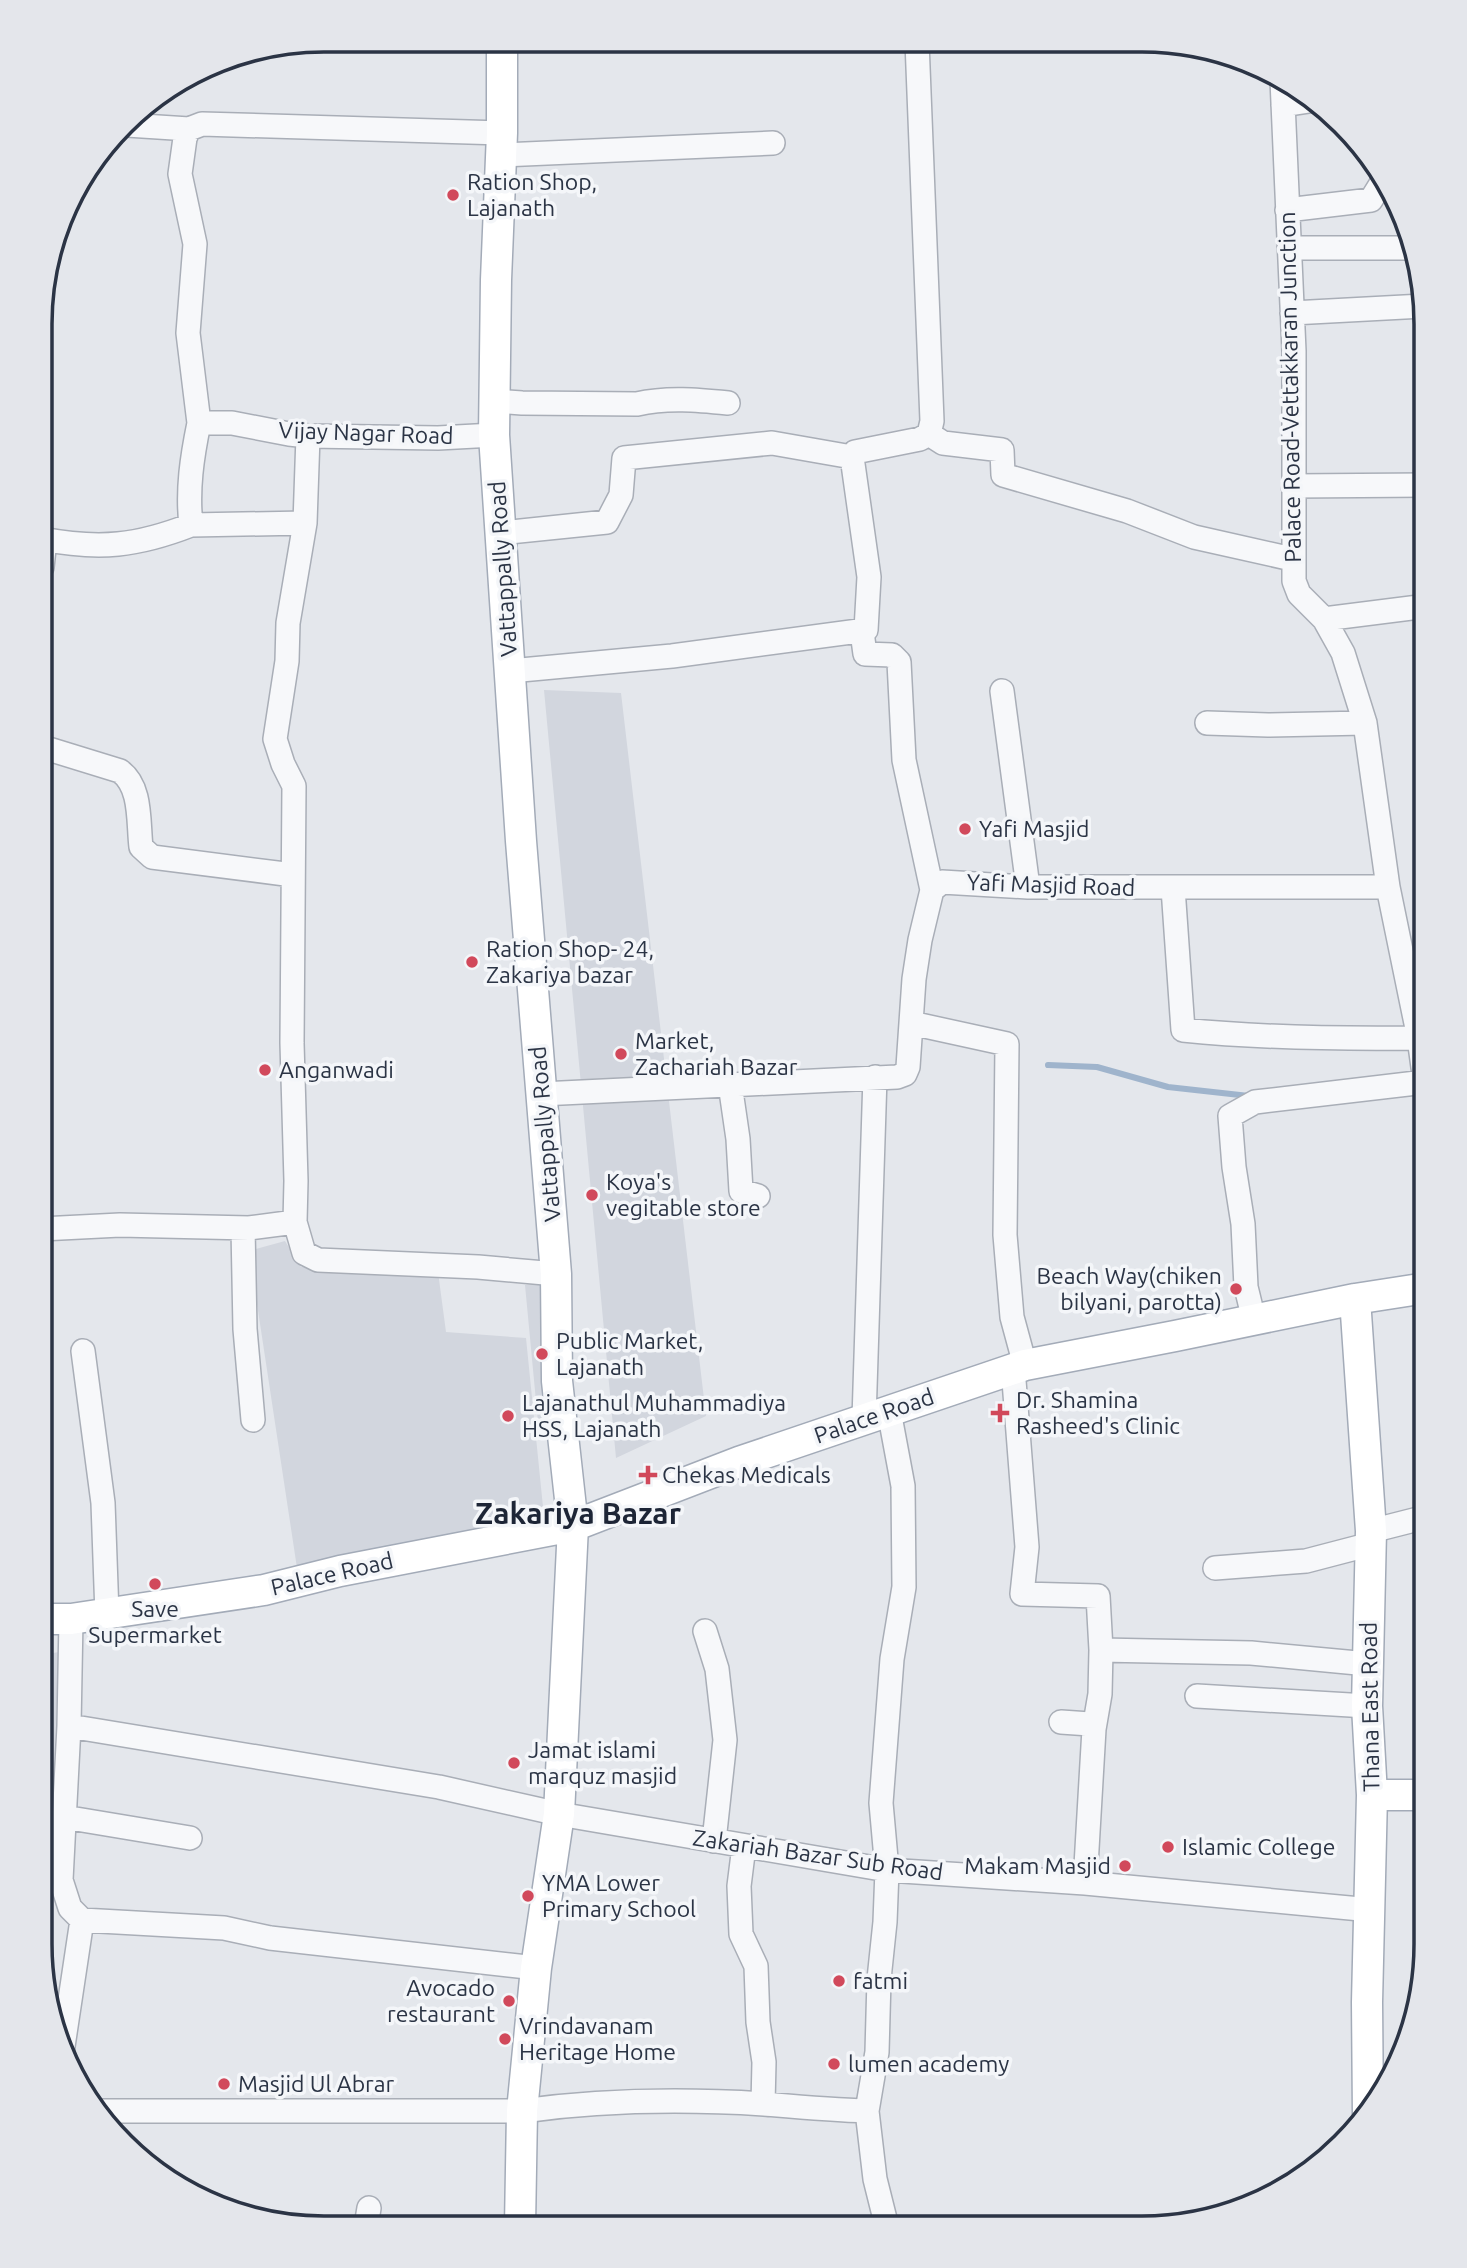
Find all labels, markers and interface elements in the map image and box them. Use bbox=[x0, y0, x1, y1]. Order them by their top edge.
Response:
place label: Ration Shop, Lajanath bbox=[467, 169, 597, 220]
marker: Ration Shop, Lajanath bbox=[445, 187, 461, 203]
street label: Palace Road-Vettakkaran Junction bbox=[1274, 211, 1305, 563]
street label: Vijay Nagar Road bbox=[278, 417, 454, 448]
street label: Vattappally Road bbox=[484, 480, 521, 658]
place label: Yafi Masjid bbox=[979, 816, 1089, 841]
marker: Yafi Masjid bbox=[957, 821, 973, 837]
street label: Yafi Masjid Road bbox=[966, 869, 1136, 900]
place label: Ration Shop- 24, Zakariya bazar bbox=[486, 936, 654, 987]
marker: Ration Shop- 24, Zakariya bazar bbox=[464, 954, 480, 970]
place label: Market, Zachariah Bazar bbox=[635, 1028, 798, 1079]
street label: Vattappally Road bbox=[524, 1045, 565, 1223]
marker: Market, Zachariah Bazar bbox=[613, 1046, 629, 1062]
place label: Anganwadi bbox=[279, 1057, 394, 1082]
marker: Anganwadi bbox=[257, 1062, 273, 1078]
place label: Koya's vegitable store bbox=[606, 1169, 761, 1220]
marker: Koya's vegitable store bbox=[584, 1187, 600, 1203]
place label: Beach Way(chiken bilyani, parotta) bbox=[1036, 1263, 1222, 1315]
marker: Beach Way(chiken bilyani, parotta) bbox=[1228, 1281, 1244, 1297]
place label: Public Market, Lajanath bbox=[556, 1328, 703, 1379]
marker: Public Market, Lajanath bbox=[534, 1346, 550, 1362]
street label: Palace Road bbox=[811, 1383, 937, 1448]
place label: Dr. Shamina Rasheed's Clinic bbox=[1016, 1387, 1180, 1438]
place label: Lajanathul Muhammadiya HSS, Lajanath bbox=[522, 1390, 786, 1441]
marker: Dr. Shamina Rasheed's Clinic bbox=[990, 1403, 1010, 1423]
marker: Lajanathul Muhammadiya HSS, Lajanath bbox=[500, 1408, 516, 1424]
place label: Chekas Medicals bbox=[662, 1462, 831, 1487]
marker: Chekas Medicals bbox=[640, 1467, 656, 1483]
district label: Zakariya Bazar bbox=[475, 1496, 682, 1530]
street label: Palace Road bbox=[268, 1547, 396, 1600]
marker: Save Supermarket bbox=[147, 1576, 163, 1592]
place label: Save Supermarket bbox=[88, 1596, 222, 1647]
street label: Thana East Road bbox=[1356, 1622, 1383, 1792]
place label: Jamat islami marquz masjid bbox=[528, 1737, 677, 1788]
marker: Jamat islami marquz masjid bbox=[506, 1755, 522, 1771]
street label: Zakariah Bazar Sub Road bbox=[691, 1825, 945, 1884]
place label: Islamic College bbox=[1182, 1834, 1335, 1859]
marker: Islamic College bbox=[1160, 1839, 1176, 1855]
place label: Makam Masjid bbox=[964, 1853, 1111, 1878]
marker: Makam Masjid bbox=[1117, 1858, 1133, 1874]
place label: YMA Lower Primary School bbox=[542, 1870, 696, 1921]
marker: YMA Lower Primary School bbox=[520, 1888, 536, 1904]
place label: fatmi bbox=[853, 1968, 908, 1993]
marker: fatmi bbox=[831, 1973, 847, 1989]
place label: Avocado restaurant bbox=[387, 1975, 495, 2026]
marker: Avocado restaurant bbox=[501, 1993, 517, 2009]
place label: Vrindavanam Heritage Home bbox=[519, 2013, 676, 2064]
marker: Vrindavanam Heritage Home bbox=[497, 2031, 513, 2047]
place label: lumen academy bbox=[848, 2051, 1009, 2076]
marker: lumen academy bbox=[826, 2056, 842, 2072]
place label: Masjid Ul Abrar bbox=[238, 2071, 395, 2096]
marker: Masjid Ul Abrar bbox=[216, 2076, 232, 2092]

